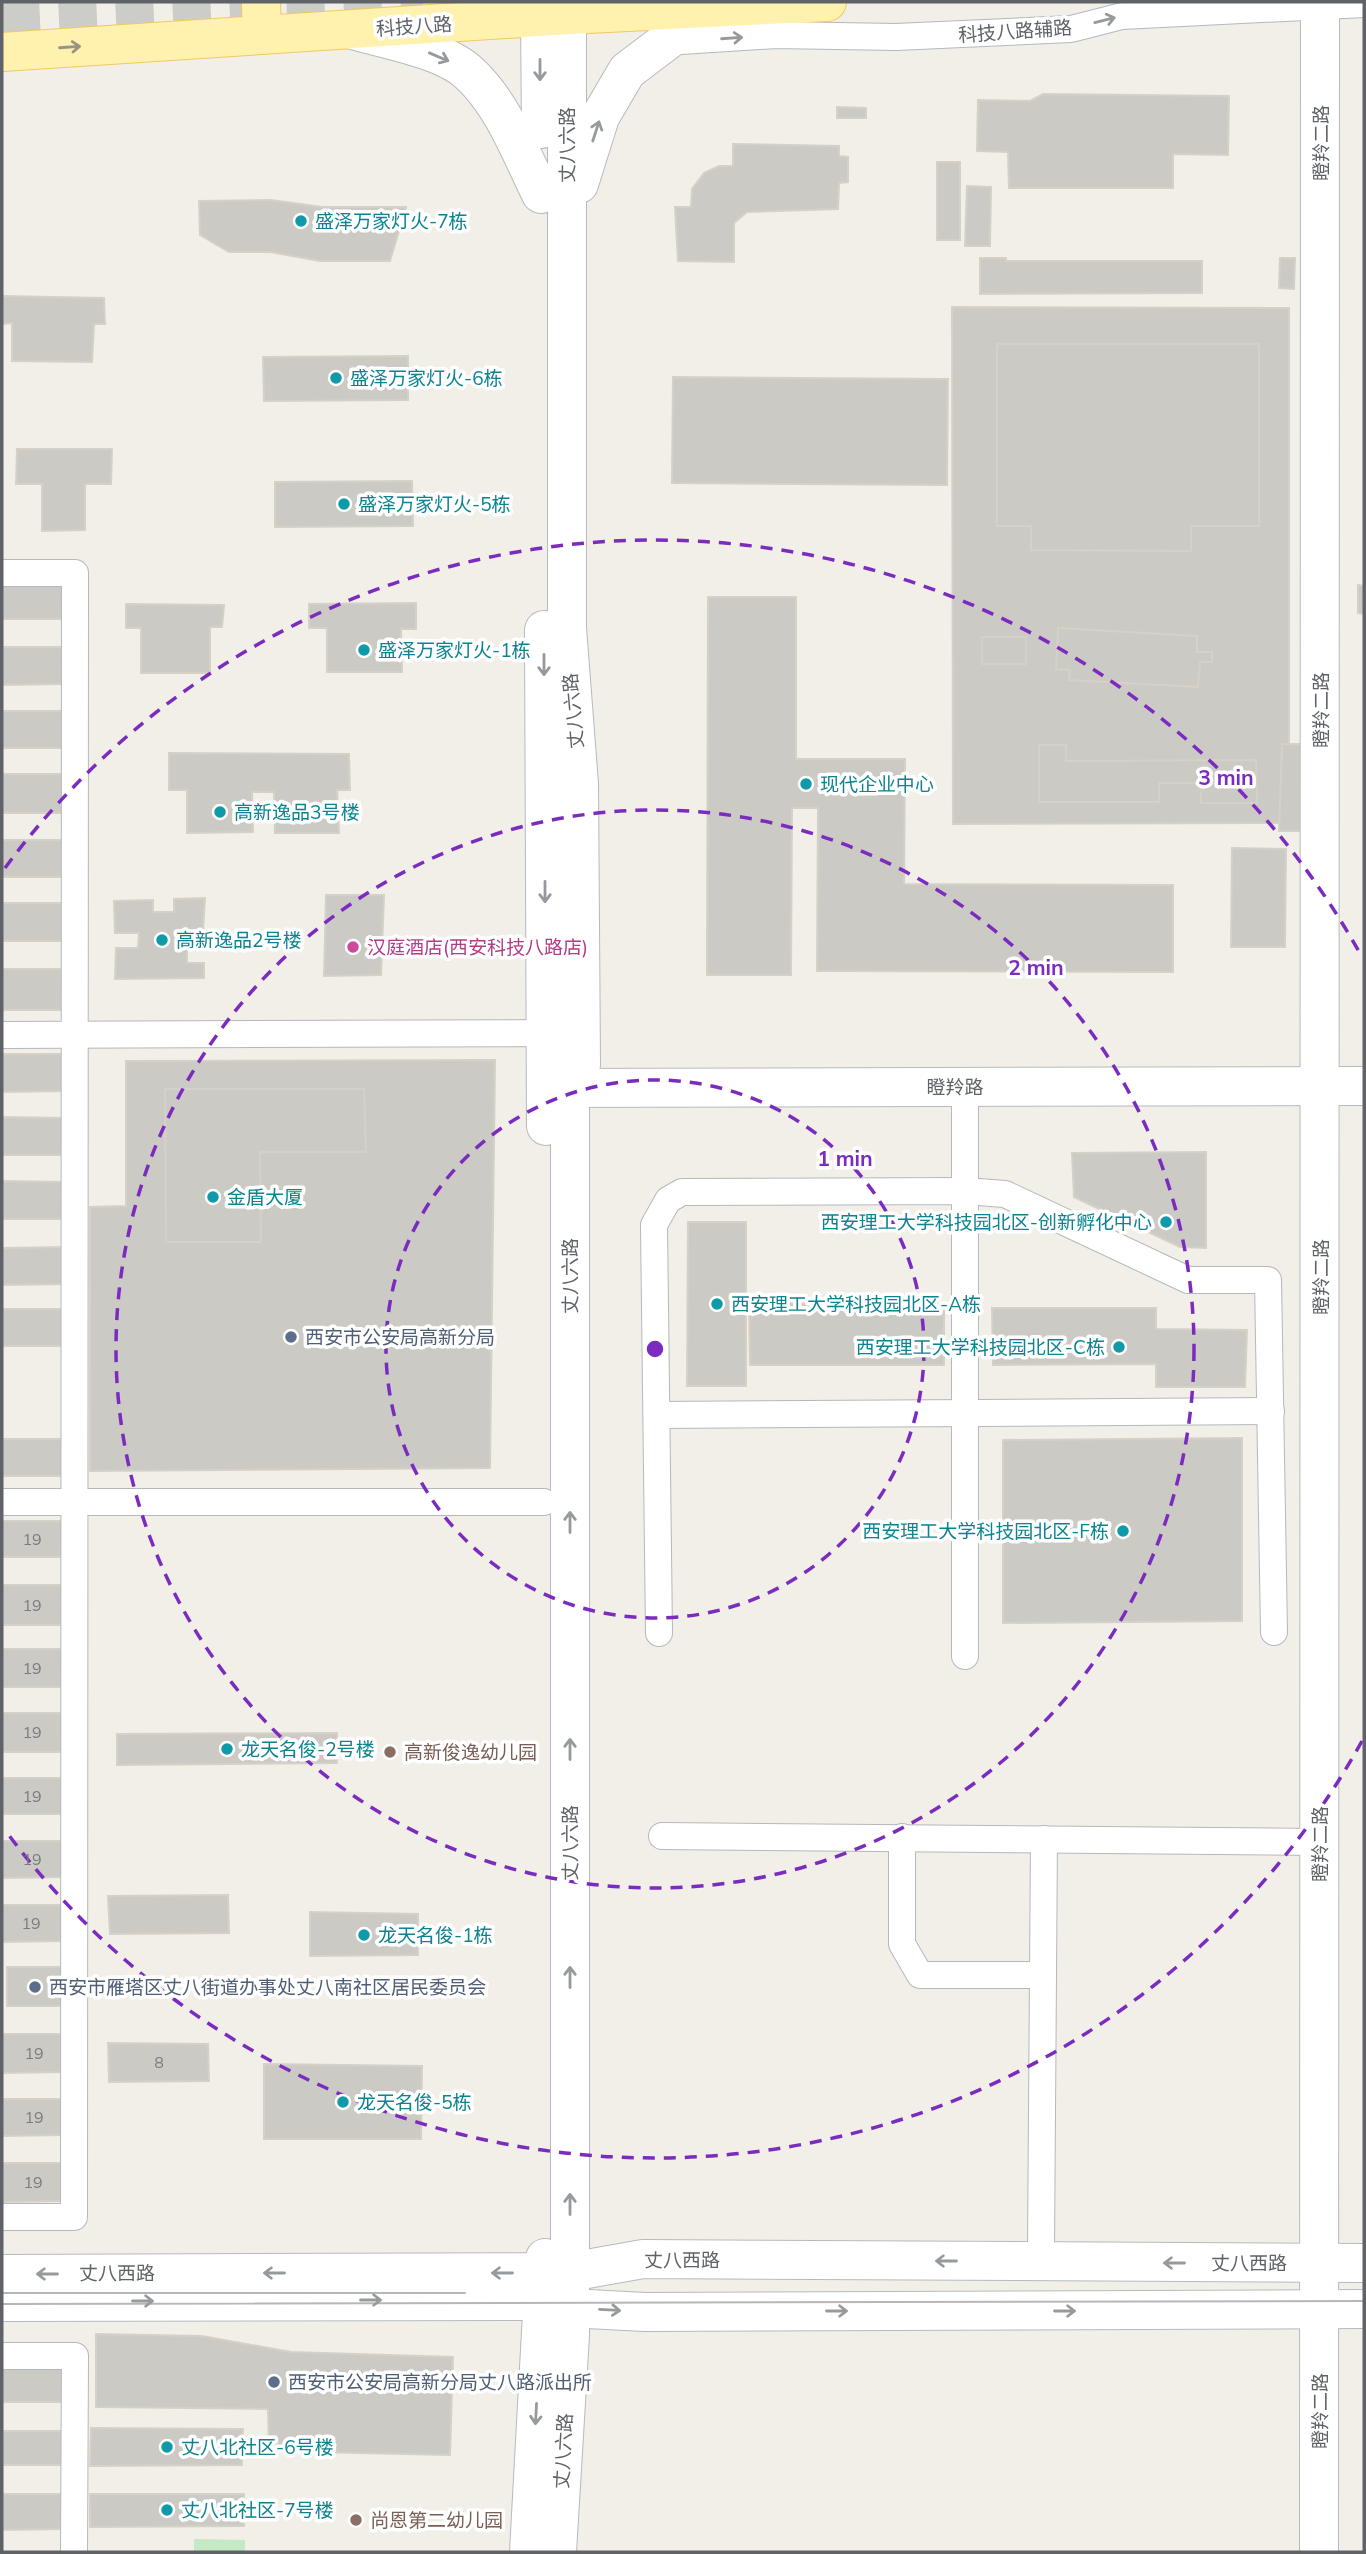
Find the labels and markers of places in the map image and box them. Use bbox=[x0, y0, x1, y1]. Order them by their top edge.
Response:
place label: 盛泽万家灯火-7栋 bbox=[315, 209, 468, 233]
marker: 盛泽万家灯火-7栋 bbox=[293, 213, 309, 229]
place label: 盛泽万家灯火-6栋 bbox=[350, 366, 503, 390]
marker: 盛泽万家灯火-6栋 bbox=[328, 370, 344, 386]
place label: 盛泽万家灯火-5栋 bbox=[358, 492, 511, 516]
marker: 盛泽万家灯火-5栋 bbox=[336, 496, 352, 512]
place label: 盛泽万家灯火-1栋 bbox=[378, 638, 531, 662]
marker: 盛泽万家灯火-1栋 bbox=[356, 642, 372, 658]
place label: 现代企业中心 bbox=[820, 772, 934, 796]
marker: 现代企业中心 bbox=[798, 776, 814, 792]
place label: 高新逸品3号楼 bbox=[234, 800, 359, 824]
marker: 高新逸品3号楼 bbox=[212, 804, 228, 820]
place label: 高新逸品2号楼 bbox=[176, 928, 301, 952]
marker: 高新逸品2号楼 bbox=[154, 932, 170, 948]
place label: 汉庭酒店(西安科技八路店) bbox=[367, 935, 588, 959]
marker: 汉庭酒店(西安科技八路店) bbox=[345, 939, 361, 955]
place label: 金盾大厦 bbox=[227, 1185, 303, 1209]
marker: 金盾大厦 bbox=[205, 1189, 221, 1205]
place label: 西安理工大学科技园北区-创新孵化中心 bbox=[821, 1210, 1152, 1234]
marker: 西安理工大学科技园北区-创新孵化中心 bbox=[1158, 1214, 1174, 1230]
place label: 西安理工大学科技园北区-A栋 bbox=[731, 1292, 981, 1316]
marker: 西安理工大学科技园北区-A栋 bbox=[709, 1296, 725, 1312]
place label: 西安市公安局高新分局 bbox=[305, 1325, 495, 1349]
marker: 西安市公安局高新分局 bbox=[283, 1329, 299, 1345]
place label: 西安理工大学科技园北区-C栋 bbox=[856, 1335, 1105, 1359]
centre of rings bbox=[643, 1337, 667, 1361]
marker: 西安理工大学科技园北区-C栋 bbox=[1111, 1339, 1127, 1355]
place label: 西安理工大学科技园北区-F栋 bbox=[862, 1519, 1109, 1543]
marker: 西安理工大学科技园北区-F栋 bbox=[1115, 1523, 1131, 1539]
place label: 龙天名俊-2号楼 bbox=[241, 1737, 375, 1761]
place label: 高新俊逸幼儿园 bbox=[404, 1740, 537, 1764]
marker: 龙天名俊-2号楼 bbox=[219, 1741, 235, 1757]
marker: 高新俊逸幼儿园 bbox=[382, 1744, 398, 1760]
place label: 龙天名俊-1栋 bbox=[378, 1923, 493, 1947]
marker: 龙天名俊-1栋 bbox=[356, 1927, 372, 1943]
place label: 西安市雁塔区丈八街道办事处丈八南社区居民委员会 bbox=[49, 1975, 486, 1999]
marker: 西安市雁塔区丈八街道办事处丈八南社区居民委员会 bbox=[27, 1979, 43, 1995]
place label: 龙天名俊-5栋 bbox=[357, 2090, 472, 2114]
marker: 龙天名俊-5栋 bbox=[335, 2094, 351, 2110]
place label: 西安市公安局高新分局丈八路派出所 bbox=[288, 2370, 592, 2394]
marker: 西安市公安局高新分局丈八路派出所 bbox=[266, 2374, 282, 2390]
place label: 丈八北社区-6号楼 bbox=[181, 2435, 334, 2459]
marker: 丈八北社区-6号楼 bbox=[159, 2439, 175, 2455]
place label: 丈八北社区-7号楼 bbox=[181, 2498, 334, 2522]
marker: 丈八北社区-7号楼 bbox=[159, 2502, 175, 2518]
place label: 尚恩第二幼儿园 bbox=[370, 2508, 503, 2532]
marker: 尚恩第二幼儿园 bbox=[348, 2512, 364, 2528]

